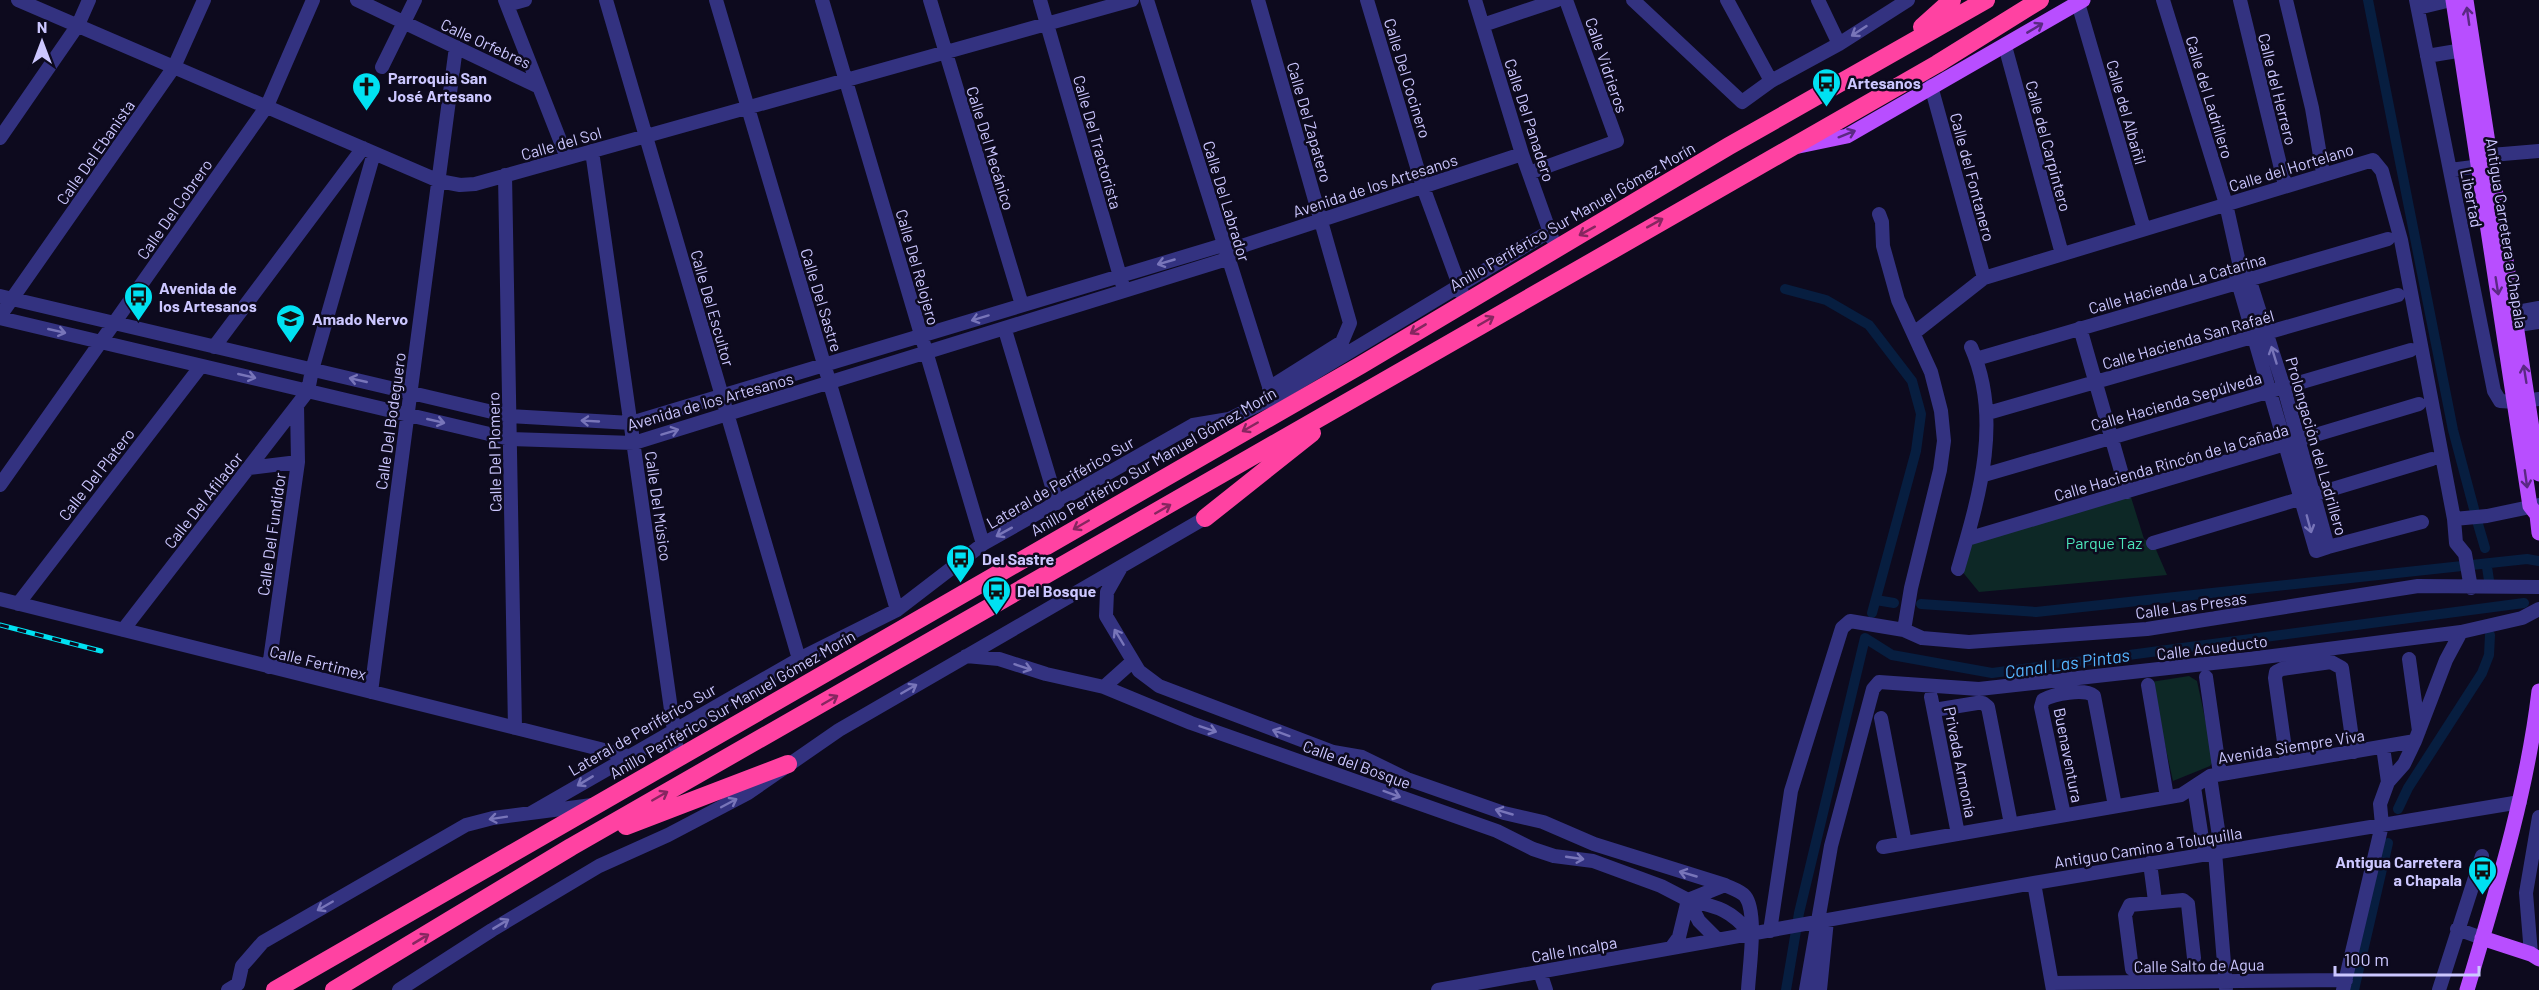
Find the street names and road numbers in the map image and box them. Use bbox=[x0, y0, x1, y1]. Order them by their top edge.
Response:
street label: Calle Orfebres bbox=[438, 14, 534, 72]
street label: Calle Vidrieros bbox=[1582, 15, 1632, 115]
street label: Calle Del Cocinero bbox=[1381, 16, 1435, 140]
street label: Calle del Herrero bbox=[2255, 31, 2301, 147]
street label: Calle del Ladrillero bbox=[2182, 33, 2238, 161]
street label: Calle Del Panadero bbox=[1501, 56, 1559, 184]
street label: Calle del Albañil bbox=[2103, 58, 2151, 166]
street label: Calle Del Zapatero bbox=[1284, 59, 1336, 185]
street label: Calle Del Tractorista bbox=[1070, 73, 1126, 211]
street label: Calle del Carpintero bbox=[2022, 78, 2076, 214]
street label: Calle Del Mecánico bbox=[963, 84, 1019, 212]
street label: Calle Del Ebanista bbox=[52, 96, 138, 208]
street label: Calle del Fontanero bbox=[1947, 111, 1999, 243]
street label: Calle del Sol bbox=[519, 122, 603, 164]
street label: Antigua Carretera a Chapala bbox=[2483, 136, 2531, 330]
street label: Calle Del Labrador bbox=[1200, 138, 1254, 264]
street label: Anillo Periférico Sur Manuel Gómez Morín bbox=[1446, 138, 1698, 294]
street label: Calle del Hortelano bbox=[2226, 139, 2356, 195]
street label: Avenida de los Artesanos bbox=[1290, 149, 1460, 221]
street label: Calle Del Cobrero bbox=[132, 155, 216, 263]
street label: Libertad bbox=[2457, 167, 2487, 229]
street label: Calle Del Relojero bbox=[892, 207, 944, 327]
street label: Calle Del Sastre bbox=[797, 246, 847, 354]
street label: Calle Del Escultor bbox=[687, 248, 739, 369]
street label: Calle Hacienda La Catarina bbox=[2086, 249, 2268, 317]
street label: Calle Hacienda San Rafaél bbox=[2100, 305, 2276, 373]
street label: Calle Del Bodeguero bbox=[371, 351, 409, 491]
street label: Prolongación del Ladrillero bbox=[2282, 355, 2352, 537]
street label: Calle Hacienda Sepúlveda bbox=[2088, 367, 2264, 435]
street label: Avenida de los Artesanos bbox=[625, 368, 795, 434]
street label: Anillo Periférico Sur Manuel Gómez Morín bbox=[1027, 383, 1279, 539]
street label: Calle Del Plomero bbox=[483, 392, 505, 512]
street label: Calle Hacienda Rincón de la Cañada bbox=[2052, 419, 2290, 505]
street label: Calle Del Platero bbox=[54, 424, 138, 524]
street label: Lateral de Periférico Sur bbox=[983, 432, 1137, 532]
street label: Calle Del Afilador bbox=[160, 448, 247, 552]
street label: Calle Del Músico bbox=[642, 450, 676, 562]
street label: Calle Del Fundidor bbox=[253, 471, 289, 597]
street label: Calle Las Presas bbox=[2134, 588, 2248, 622]
street label: Anillo Periférico Sur Manuel Gómez Morín bbox=[606, 626, 858, 782]
street label: Calle Acueducto bbox=[2155, 631, 2269, 663]
street label: Calle Fertimex bbox=[268, 641, 369, 683]
street label: Lateral de Periférico Sur bbox=[565, 679, 719, 779]
street label: Privada Armonía bbox=[1941, 705, 1981, 819]
street label: Buenaventura bbox=[2050, 706, 2088, 804]
street label: Avenida Siempre Viva bbox=[2216, 725, 2366, 767]
street label: Calle del Bosque bbox=[1300, 736, 1414, 792]
street label: Antiguo Camino a Toluquilla bbox=[2053, 823, 2243, 871]
street label: Calle Incalpa bbox=[1530, 932, 1618, 966]
street label: Calle Salto de Agua bbox=[2133, 954, 2265, 976]

